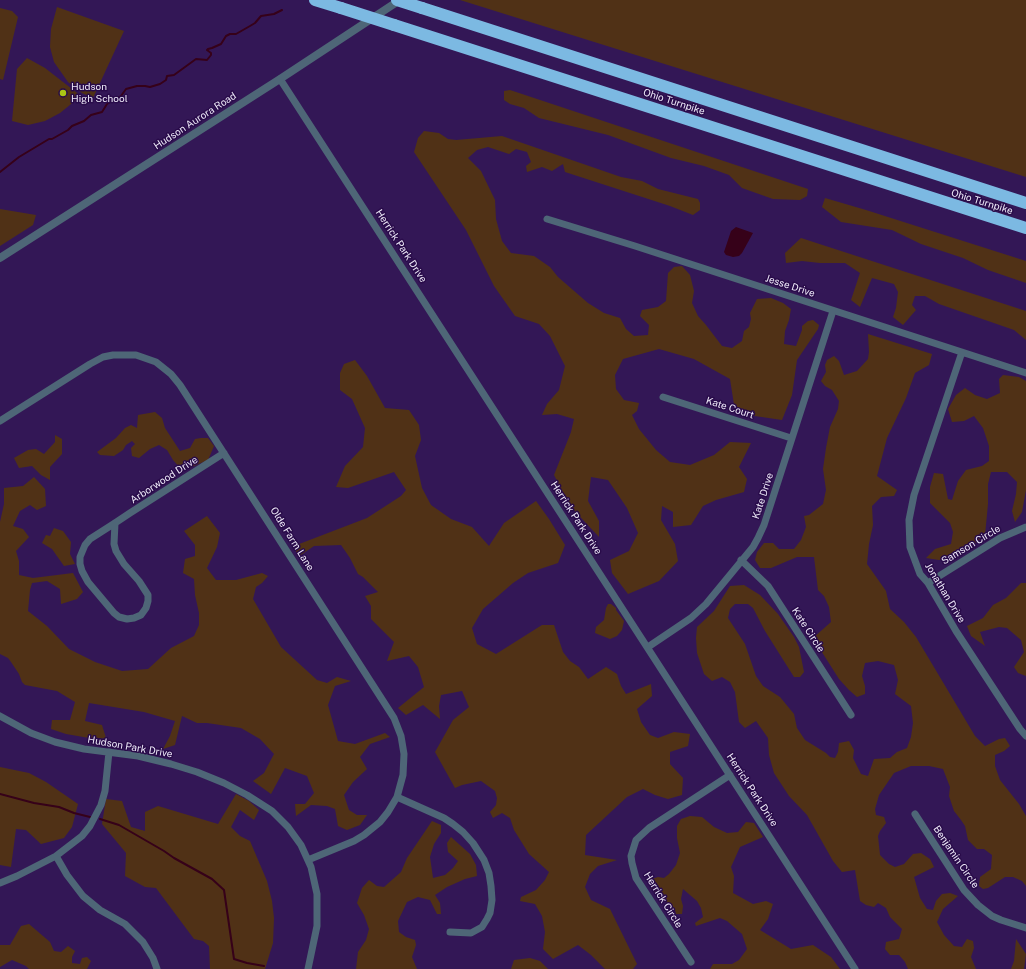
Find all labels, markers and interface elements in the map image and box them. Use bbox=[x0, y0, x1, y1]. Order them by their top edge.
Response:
place label: Hudson High School bbox=[71, 81, 128, 104]
street label: Ohio Turnpike bbox=[642, 86, 706, 118]
marker: Hudson High School bbox=[58, 88, 68, 98]
street label: Hudson Aurora Road bbox=[151, 90, 239, 152]
street label: Ohio Turnpike bbox=[950, 187, 1014, 217]
street label: Herrick Park Drive bbox=[373, 207, 429, 285]
street label: Jesse Drive bbox=[764, 272, 816, 300]
street label: Kate Court bbox=[704, 395, 756, 421]
street label: Arborwood Drive bbox=[128, 454, 200, 506]
street label: Kate Drive bbox=[750, 471, 776, 521]
street label: Herrick Park Drive bbox=[548, 479, 604, 557]
street label: Olde Farm Lane bbox=[268, 505, 316, 573]
street label: Samson Circle bbox=[939, 523, 1003, 567]
street label: Jonathan Drive bbox=[922, 561, 968, 625]
street label: Kate Circle bbox=[789, 605, 827, 655]
street label: Hudson Park Drive bbox=[87, 734, 173, 760]
street label: Herrick Park Drive bbox=[724, 751, 780, 829]
street label: Benjamin Circle bbox=[931, 823, 981, 891]
street label: Herrick Circle bbox=[641, 870, 685, 930]

